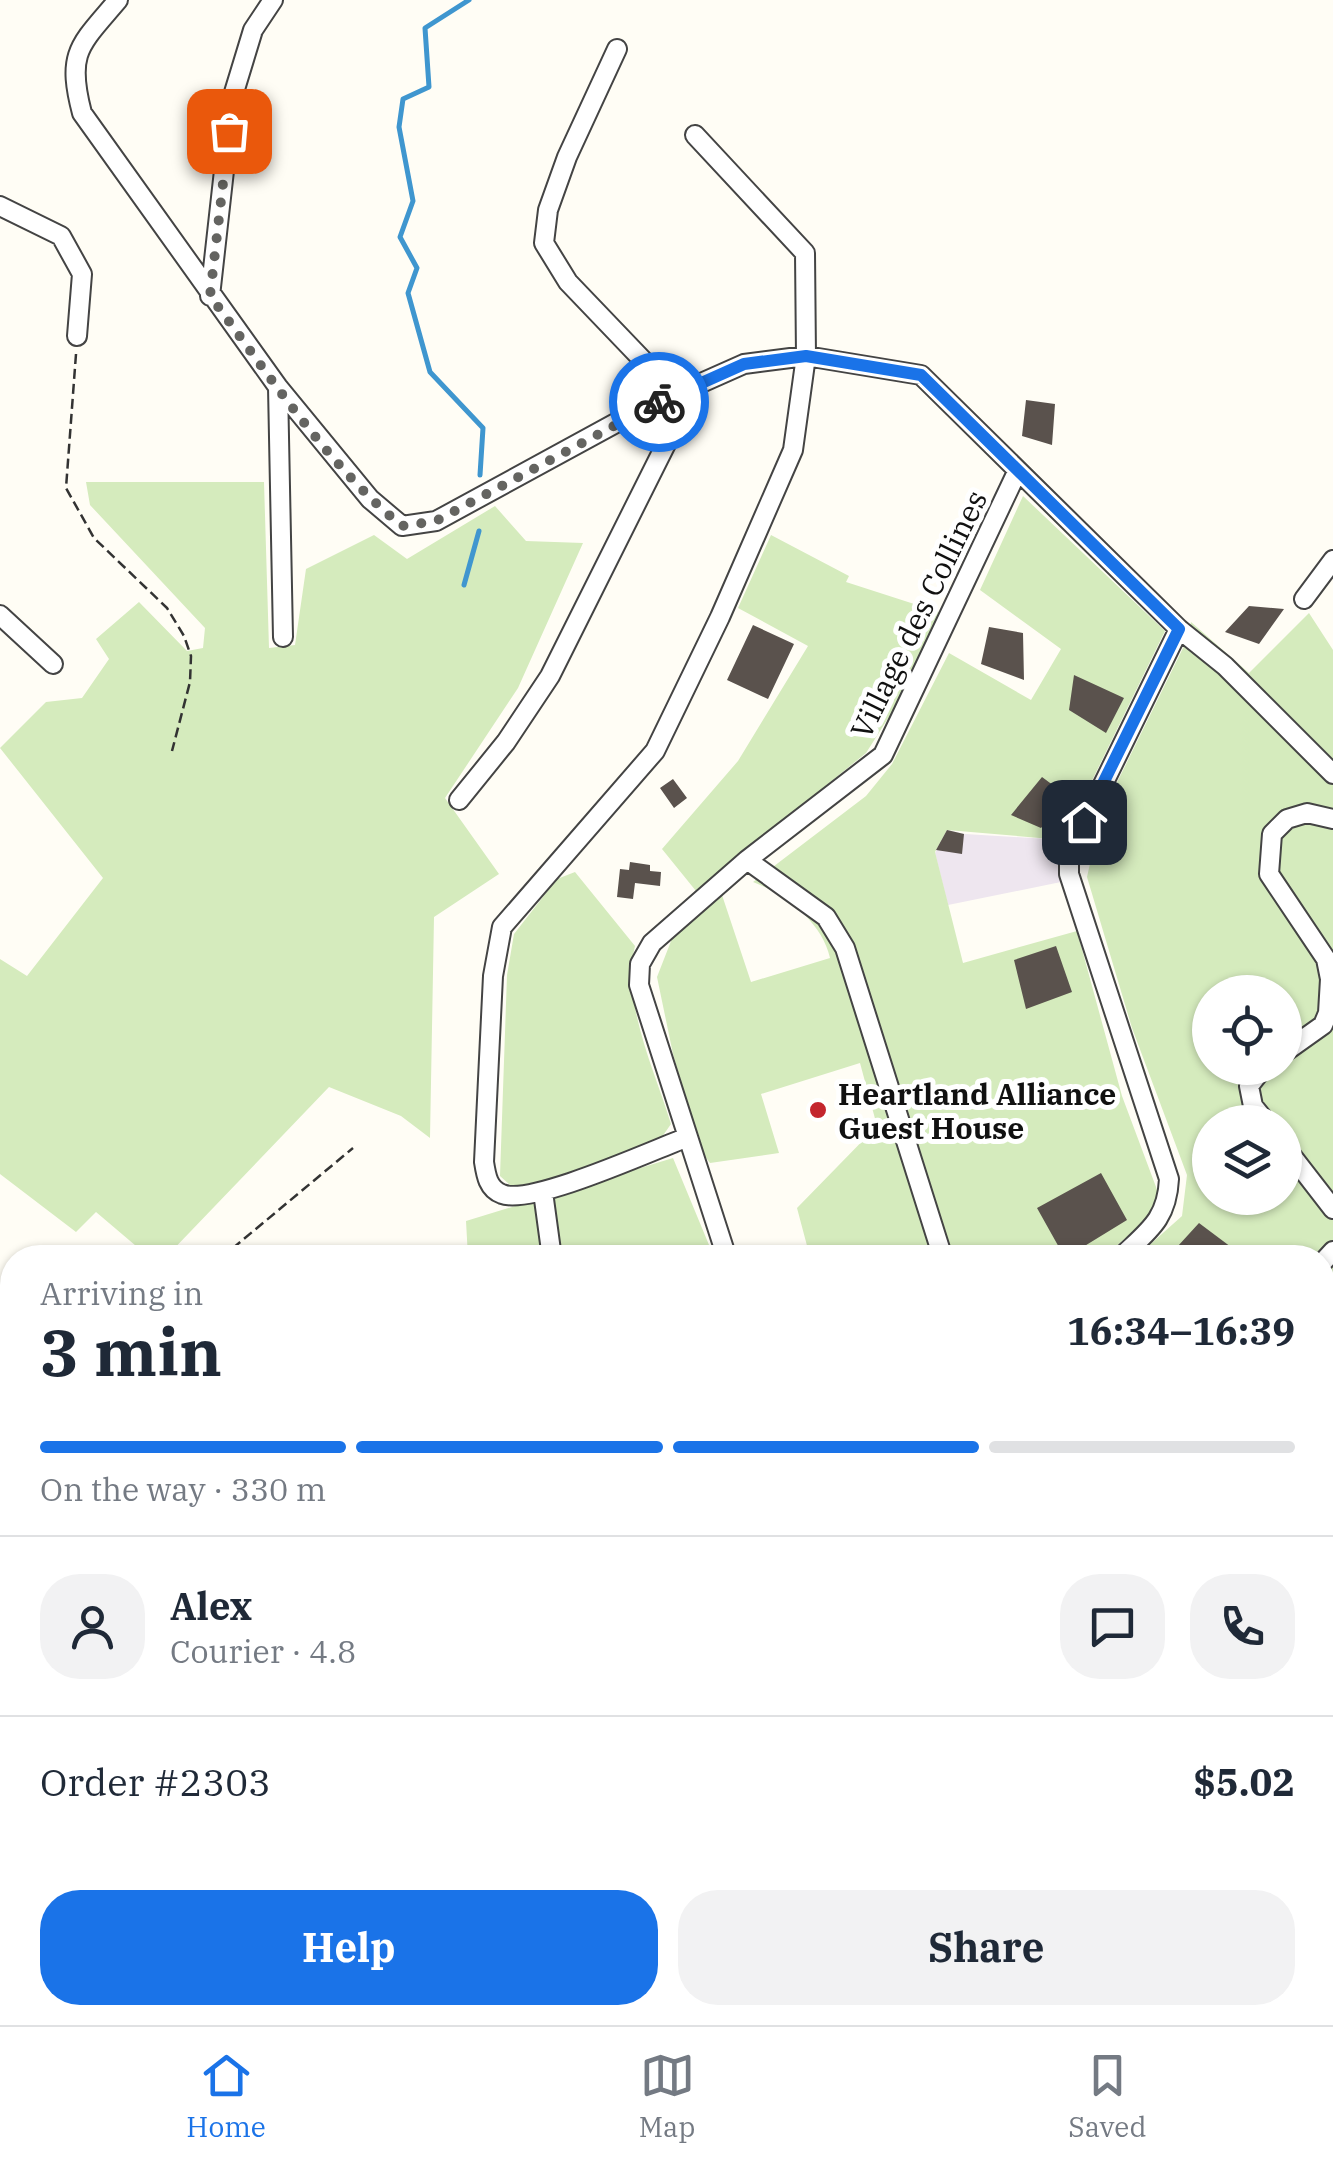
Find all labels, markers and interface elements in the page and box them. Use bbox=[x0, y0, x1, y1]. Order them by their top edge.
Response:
pin bbox=[187, 89, 272, 174]
icon: bag bbox=[202, 104, 257, 159]
courier bbox=[609, 352, 709, 452]
icon: bike bbox=[632, 375, 687, 430]
street label: Village des Collines bbox=[841, 483, 995, 745]
pin bbox=[1042, 780, 1127, 865]
icon: home bbox=[1057, 795, 1112, 850]
map controls bbox=[1192, 975, 1302, 1215]
button: locate bbox=[1192, 975, 1302, 1085]
place label: Heartland Alliance Guest House bbox=[838, 1074, 1116, 1147]
marker: Heartland Alliance Guest House bbox=[807, 1099, 829, 1121]
button: layers bbox=[1192, 1105, 1302, 1215]
text: Arriving in bbox=[40, 1272, 203, 1314]
text: 16:34–16:39 bbox=[1067, 1306, 1295, 1355]
text: 3 min bbox=[40, 1309, 222, 1394]
text: On the way · 330 m bbox=[40, 1468, 326, 1510]
button: person bbox=[40, 1574, 145, 1679]
button: chat bbox=[1060, 1574, 1165, 1679]
button: phone bbox=[1190, 1574, 1295, 1679]
text: Alex bbox=[170, 1581, 252, 1630]
text: Courier · 4.8 bbox=[170, 1630, 356, 1672]
text: Order #2303 bbox=[40, 1757, 271, 1806]
text: $5.02 bbox=[1193, 1757, 1295, 1806]
button: Help bbox=[40, 1890, 658, 2005]
button: Share bbox=[678, 1890, 1295, 2005]
tab: Home bbox=[186, 2048, 266, 2145]
tab: Map bbox=[639, 2048, 696, 2145]
tab: Saved bbox=[1068, 2048, 1147, 2145]

